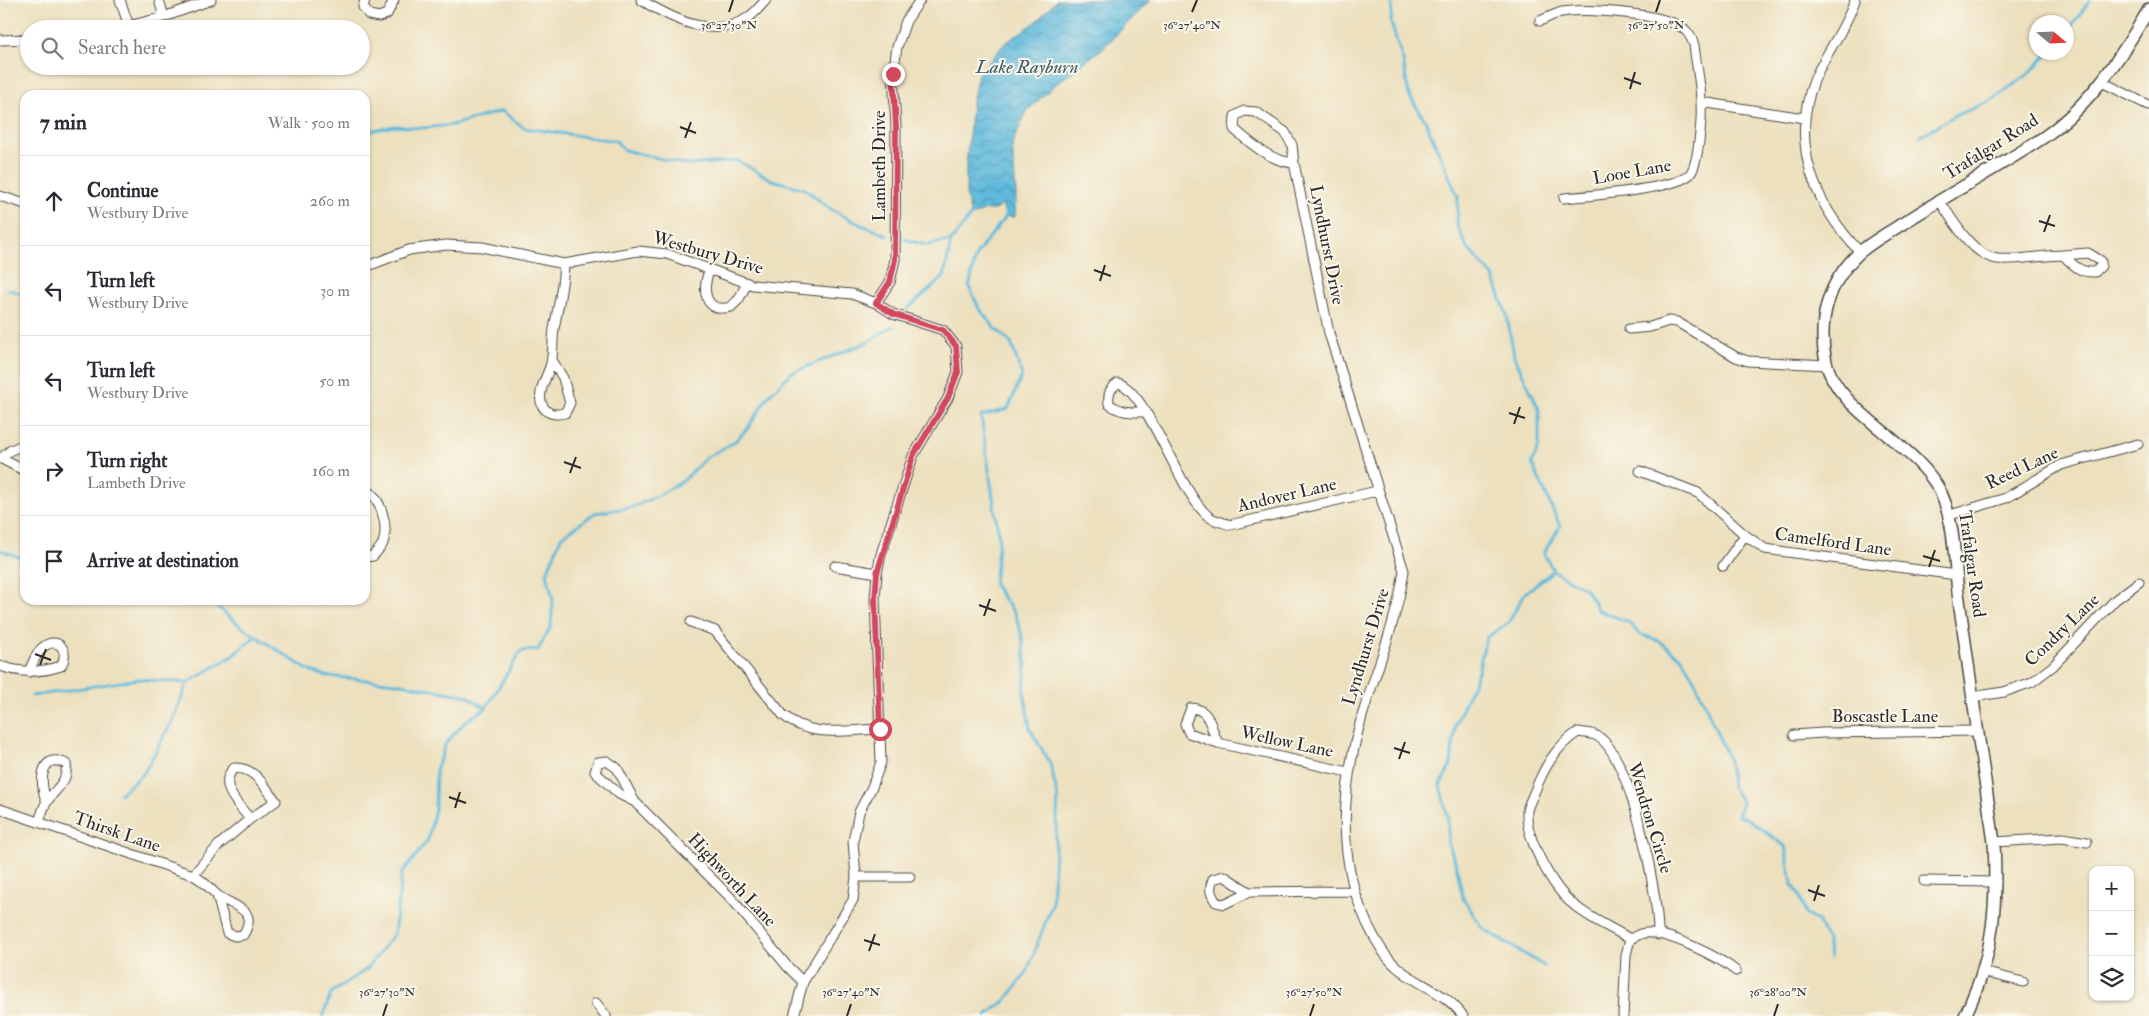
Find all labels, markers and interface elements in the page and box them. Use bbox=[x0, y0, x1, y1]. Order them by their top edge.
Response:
north arrow bbox=[2029, 15, 2074, 60]
text: 36°27'30"N bbox=[701, 18, 757, 33]
text: 36°27'40"N bbox=[1163, 18, 1221, 33]
text: 36°27'50"N bbox=[1628, 18, 1685, 33]
search box bbox=[20, 20, 370, 75]
icon: search bbox=[38, 34, 66, 62]
text: Search here bbox=[78, 36, 166, 60]
water label: Lake Rayburn bbox=[975, 55, 1078, 79]
route end bbox=[882, 63, 905, 86]
text: 7 min bbox=[40, 109, 87, 136]
street label: Trafalgar Road bbox=[1939, 109, 2043, 185]
street label: Lambeth Drive bbox=[868, 110, 891, 221]
text: Walk · 500 m bbox=[268, 113, 350, 133]
street label: Looe Lane bbox=[1591, 154, 1673, 190]
text: Continue bbox=[87, 179, 158, 203]
street label: Lyndhurst Drive bbox=[1304, 183, 1350, 307]
icon: ahead bbox=[40, 187, 68, 215]
text: 260 m bbox=[310, 191, 350, 211]
text: Westbury Drive bbox=[87, 203, 188, 223]
street label: Westbury Drive bbox=[649, 226, 766, 280]
text: Turn left bbox=[87, 269, 155, 293]
icon: left bbox=[40, 277, 68, 305]
text: 30 m bbox=[320, 281, 350, 301]
text: Westbury Drive bbox=[87, 293, 188, 313]
text: Turn left bbox=[87, 359, 155, 383]
icon: left bbox=[40, 367, 68, 395]
text: 50 m bbox=[319, 371, 350, 391]
text: Westbury Drive bbox=[87, 383, 188, 403]
street label: Reed Lane bbox=[1982, 441, 2062, 495]
text: Turn right bbox=[87, 449, 167, 473]
icon: right bbox=[40, 457, 68, 485]
text: 160 m bbox=[312, 461, 350, 481]
street label: Andover Lane bbox=[1234, 472, 1339, 518]
text: Lambeth Drive bbox=[87, 473, 186, 493]
street label: Trafalgar Road bbox=[1953, 509, 1991, 619]
street label: Camelford Lane bbox=[1773, 522, 1893, 562]
icon: arrive bbox=[40, 547, 68, 575]
text: Arrive at destination bbox=[87, 549, 239, 573]
street label: Lyndhurst Drive bbox=[1337, 585, 1395, 708]
street label: Condry Lane bbox=[2020, 588, 2105, 671]
street label: Boscastle Lane bbox=[1832, 705, 1939, 728]
route start bbox=[869, 718, 892, 741]
street label: Wellow Lane bbox=[1238, 721, 1336, 763]
street label: Wendron Circle bbox=[1622, 759, 1678, 877]
street label: Thirsk Lane bbox=[71, 806, 164, 858]
street label: Highworth Lane bbox=[683, 828, 782, 932]
map controls bbox=[2089, 866, 2134, 1001]
button: + bbox=[2089, 866, 2134, 911]
button: − bbox=[2089, 911, 2134, 956]
button: layers bbox=[2089, 956, 2134, 1001]
text: 36°27'30"N bbox=[359, 985, 415, 1000]
text: 36°27'40"N bbox=[822, 985, 880, 1000]
text: 36°27'50"N bbox=[1286, 985, 1343, 1000]
text: 36°28'00"N bbox=[1749, 985, 1807, 1000]

